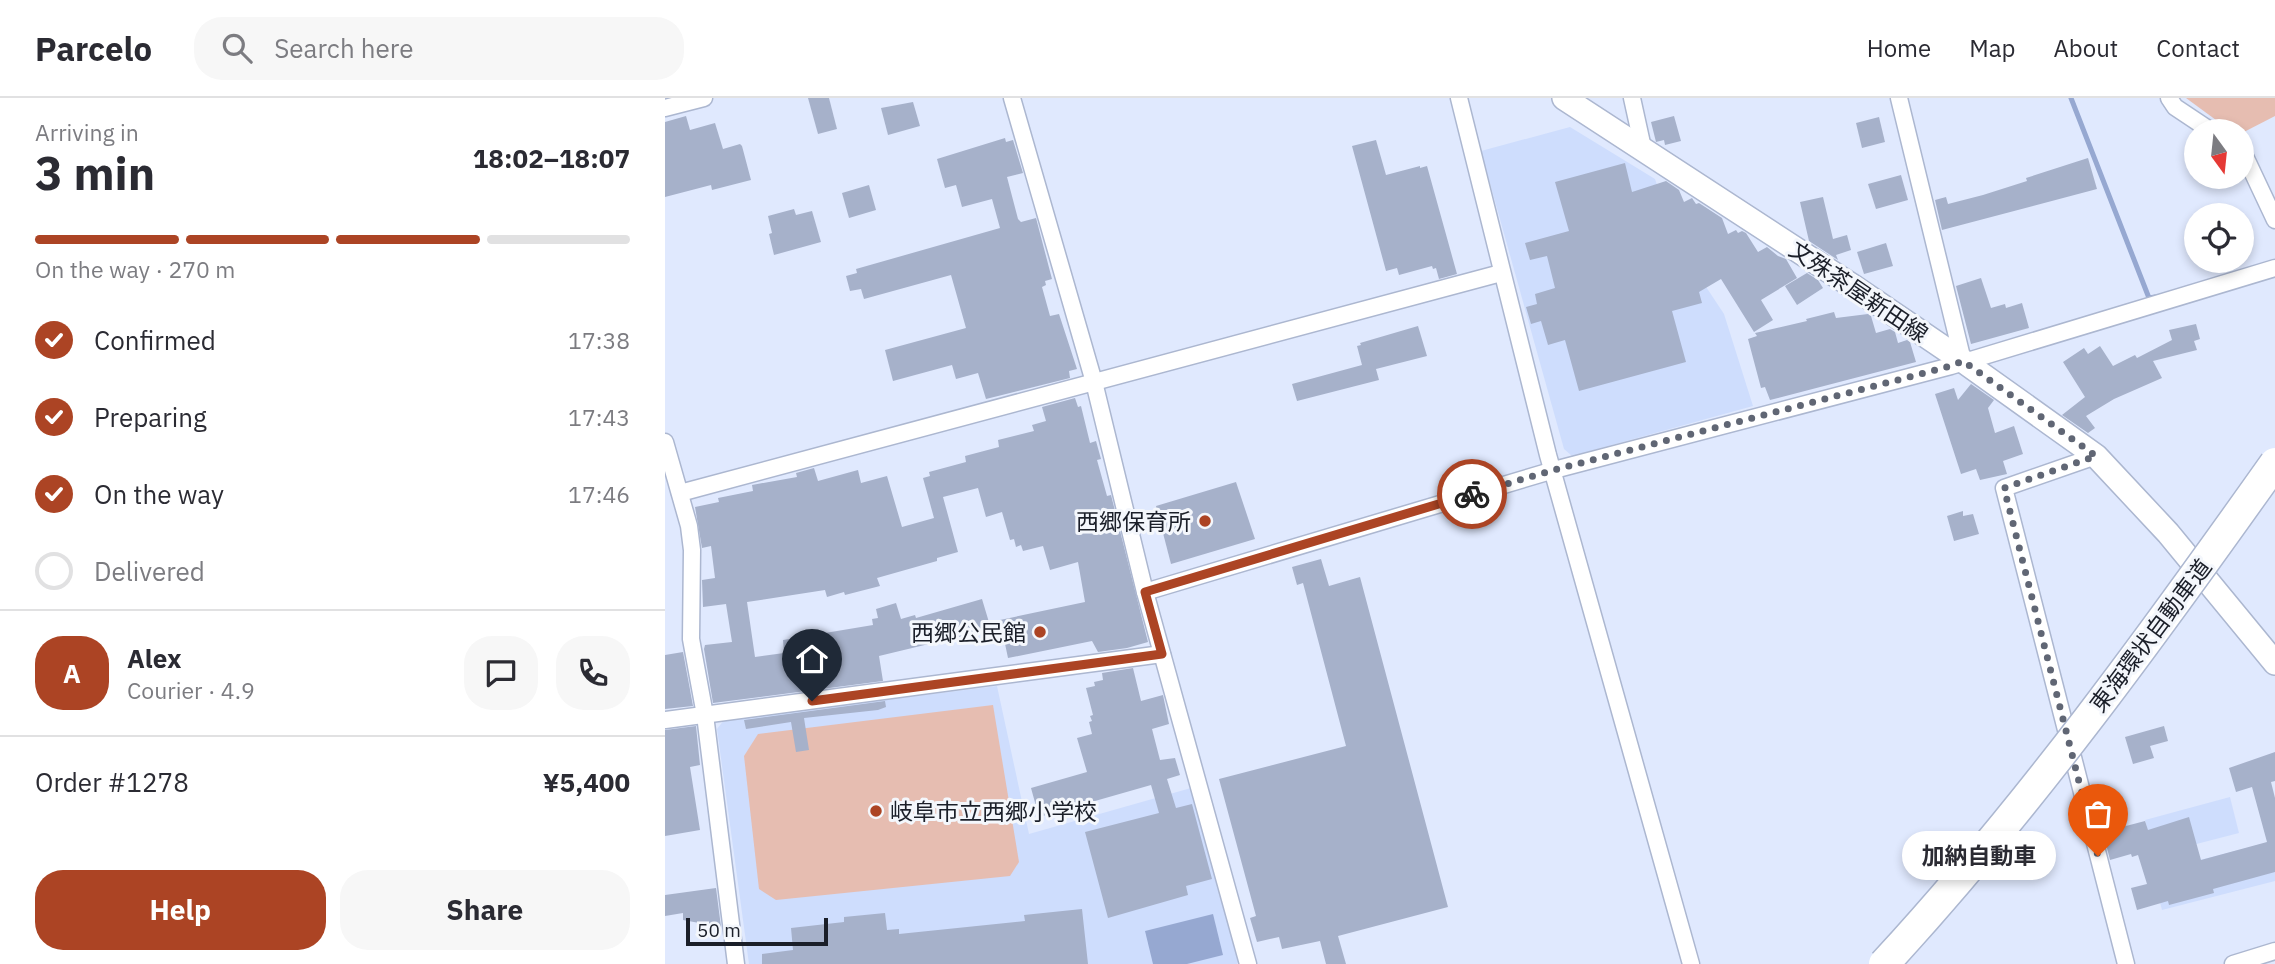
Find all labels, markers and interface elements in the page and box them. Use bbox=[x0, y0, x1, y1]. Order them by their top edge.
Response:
search box bbox=[194, 17, 684, 80]
text: Parcelo bbox=[35, 27, 152, 70]
icon: search bbox=[218, 29, 256, 67]
text: Search here bbox=[274, 31, 414, 65]
text: Home bbox=[1867, 32, 1931, 64]
text: Map bbox=[1969, 32, 2015, 64]
text: About bbox=[2053, 32, 2118, 64]
text: Contact bbox=[2156, 32, 2240, 64]
text: Arriving in bbox=[35, 117, 139, 147]
north arrow bbox=[2184, 119, 2254, 189]
map controls bbox=[2184, 119, 2254, 273]
text: 18:02–18:07 bbox=[473, 141, 630, 175]
text: 3 min bbox=[35, 143, 155, 203]
button: locate bbox=[2184, 203, 2254, 273]
street label: 文殊茶屋新田線 bbox=[1784, 234, 1934, 348]
text: On the way · 270 m bbox=[35, 254, 235, 284]
icon: check bbox=[35, 321, 73, 359]
text: Confirmed bbox=[94, 323, 216, 357]
text: 17:38 bbox=[568, 325, 630, 355]
icon: check bbox=[35, 398, 73, 436]
text: Preparing bbox=[94, 400, 207, 434]
text: 17:43 bbox=[568, 402, 630, 432]
courier bbox=[1437, 459, 1507, 529]
icon: check bbox=[35, 475, 73, 513]
icon: bike bbox=[1453, 475, 1491, 513]
text: On the way bbox=[94, 477, 224, 511]
text: 17:46 bbox=[568, 479, 630, 509]
place label: 西郷保育所 bbox=[1076, 506, 1191, 536]
marker: 西郷保育所 bbox=[1197, 513, 1213, 529]
street label: 東海環状自動車道 bbox=[2083, 552, 2217, 718]
text: Delivered bbox=[94, 554, 205, 588]
place label: 西郷公民館 bbox=[911, 617, 1026, 647]
marker: 西郷公民館 bbox=[1032, 624, 1048, 640]
pin bbox=[782, 629, 842, 701]
button: chat bbox=[464, 636, 538, 710]
button: phone bbox=[556, 636, 630, 710]
icon: home bbox=[793, 640, 831, 678]
text: Alex bbox=[127, 641, 181, 675]
text: A bbox=[63, 656, 81, 690]
text: Courier · 4.9 bbox=[127, 675, 255, 705]
text: Order #1278 bbox=[35, 765, 189, 799]
text: ¥5,400 bbox=[543, 765, 630, 799]
pin bbox=[2068, 784, 2128, 856]
icon: bag bbox=[2079, 795, 2117, 833]
place label: 岐阜市立西郷小学校 bbox=[890, 796, 1097, 826]
marker: 岐阜市立西郷小学校 bbox=[868, 803, 884, 819]
callout: 加納自動車 bbox=[1902, 832, 2056, 880]
text: 加納自動車 bbox=[1922, 840, 2037, 870]
button: Help bbox=[35, 870, 326, 950]
button: Share bbox=[340, 870, 630, 950]
scale bar bbox=[686, 915, 828, 947]
text: 50 m bbox=[697, 918, 741, 942]

